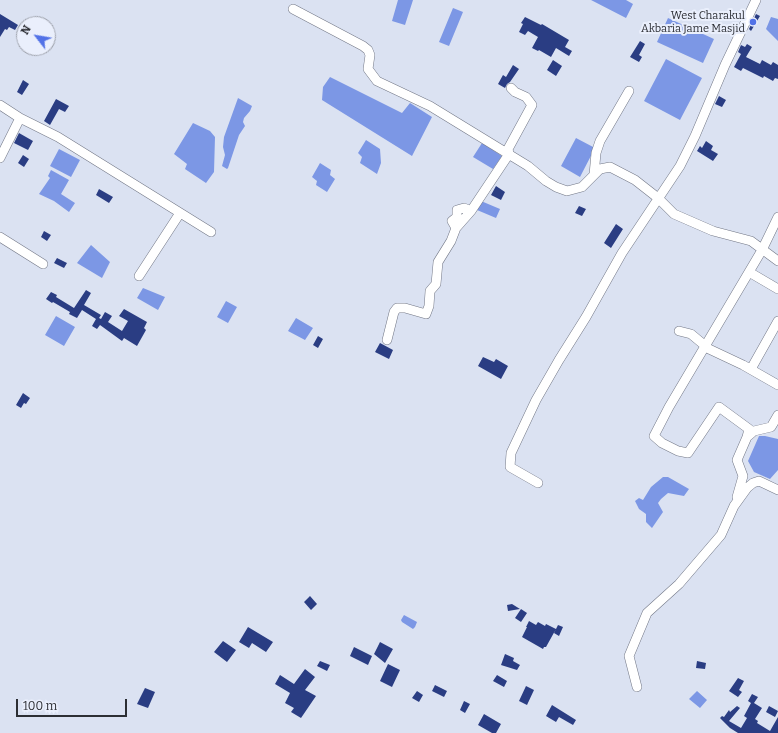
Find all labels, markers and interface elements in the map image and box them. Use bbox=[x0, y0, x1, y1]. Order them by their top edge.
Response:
place label: West Charakul Akbaria Jame Masjid bbox=[641, 9, 745, 35]
north arrow bbox=[16, 16, 56, 56]
marker: West Charakul Akbaria Jame Masjid bbox=[748, 17, 758, 27]
text: N bbox=[18, 23, 34, 37]
scale bar bbox=[18, 691, 129, 717]
text: 100 m bbox=[23, 699, 57, 713]

